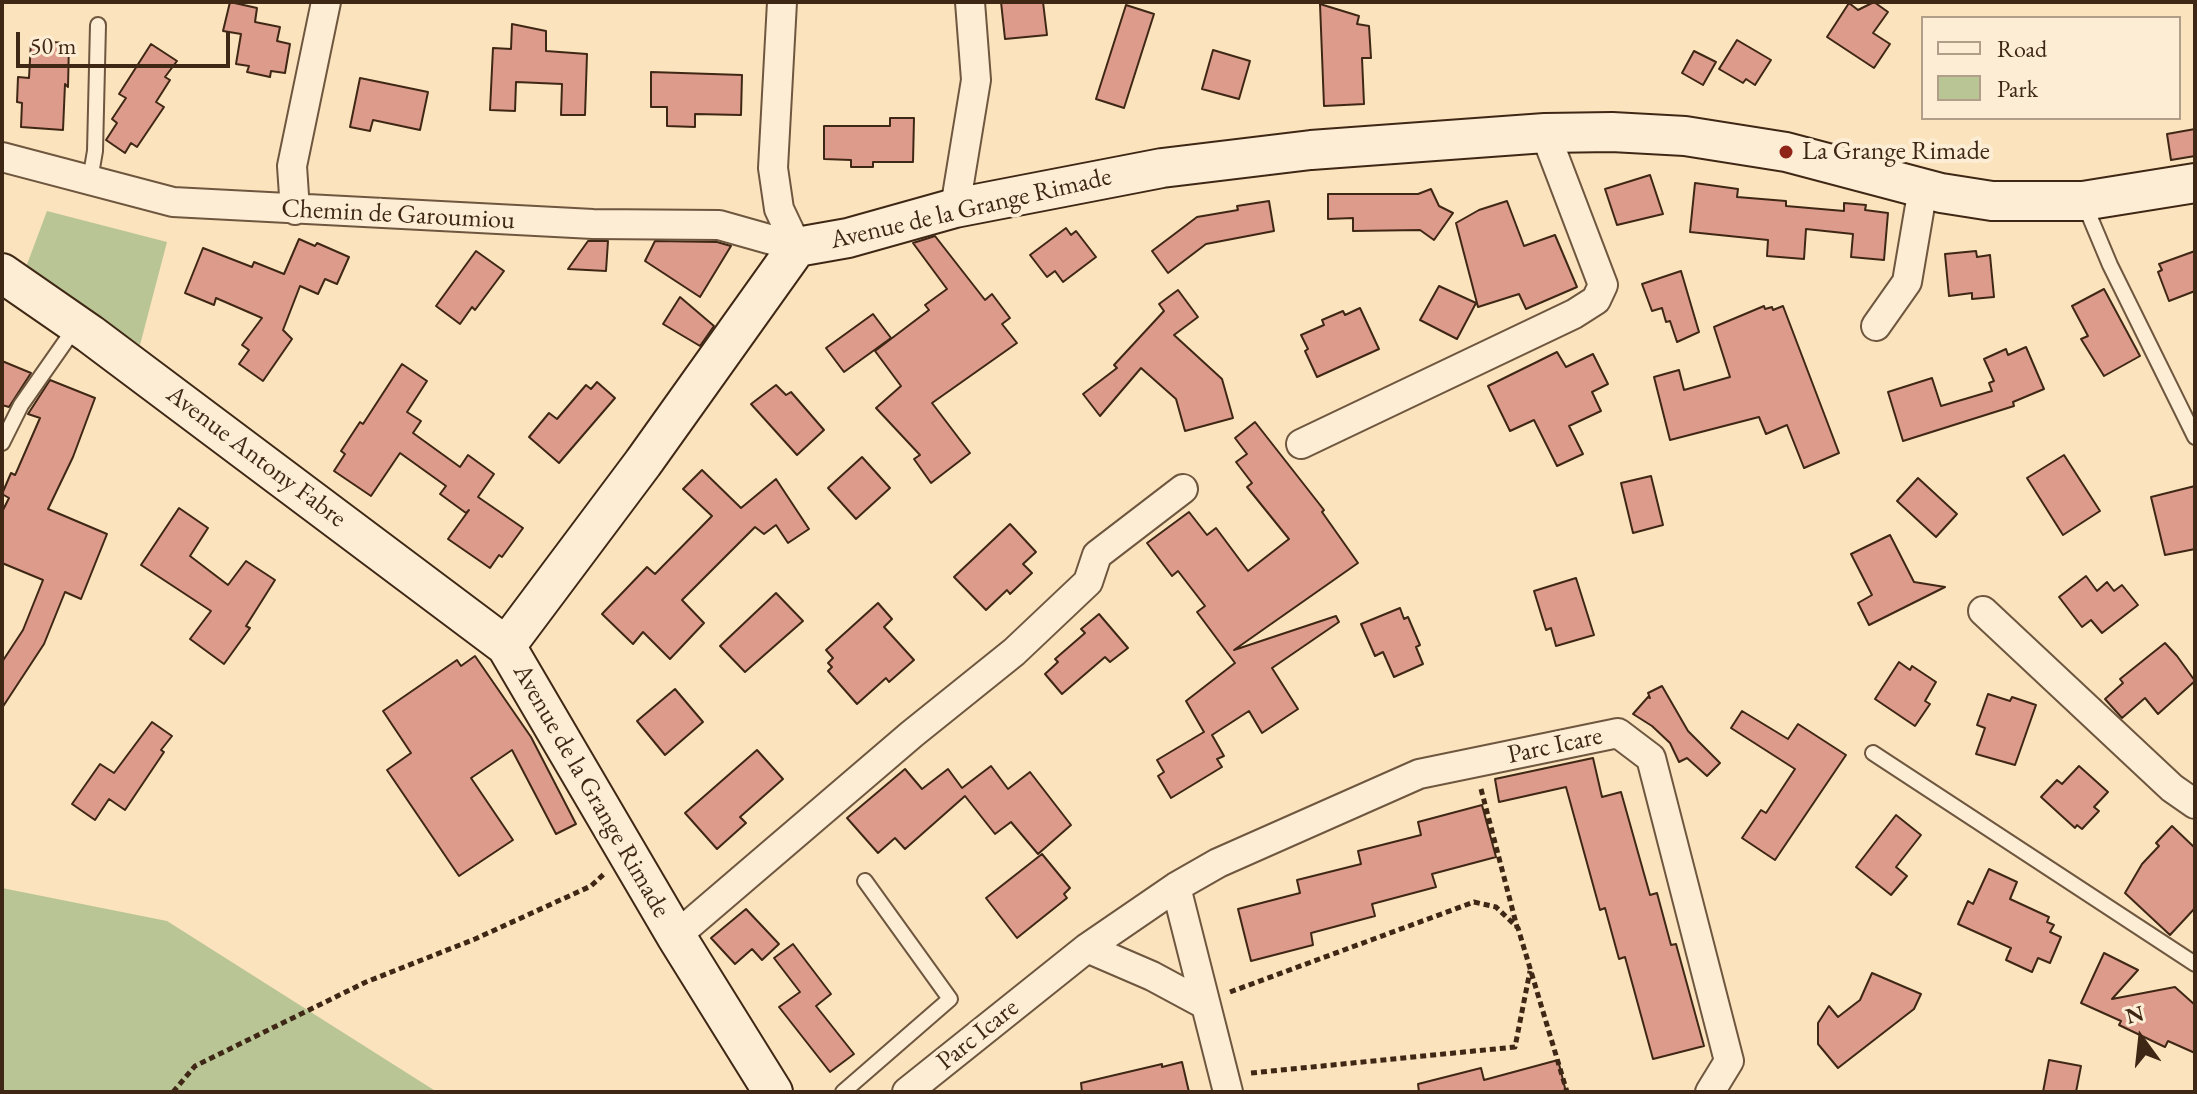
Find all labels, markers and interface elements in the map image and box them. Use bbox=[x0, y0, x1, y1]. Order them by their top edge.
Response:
scale bar bbox=[20, 16, 234, 66]
legend bbox=[1921, 16, 2181, 120]
text: 50 m bbox=[30, 30, 77, 61]
text: Road bbox=[1997, 33, 2047, 64]
text: Park bbox=[1997, 73, 2038, 104]
place label: La Grange Rimade bbox=[1802, 136, 1990, 168]
marker: La Grange Rimade bbox=[1777, 143, 1795, 161]
street label: Avenue de la Grange Rimade bbox=[828, 161, 1114, 257]
street label: Chemin de Garoumiou bbox=[280, 193, 516, 237]
street label: Avenue Antony Fabre bbox=[160, 379, 352, 535]
street label: Avenue de la Grange Rimade bbox=[506, 659, 676, 923]
street label: Parc Icare bbox=[1505, 721, 1605, 771]
street label: Parc Icare bbox=[931, 993, 1025, 1077]
north arrow bbox=[2101, 998, 2181, 1078]
text: N bbox=[2122, 998, 2147, 1031]

